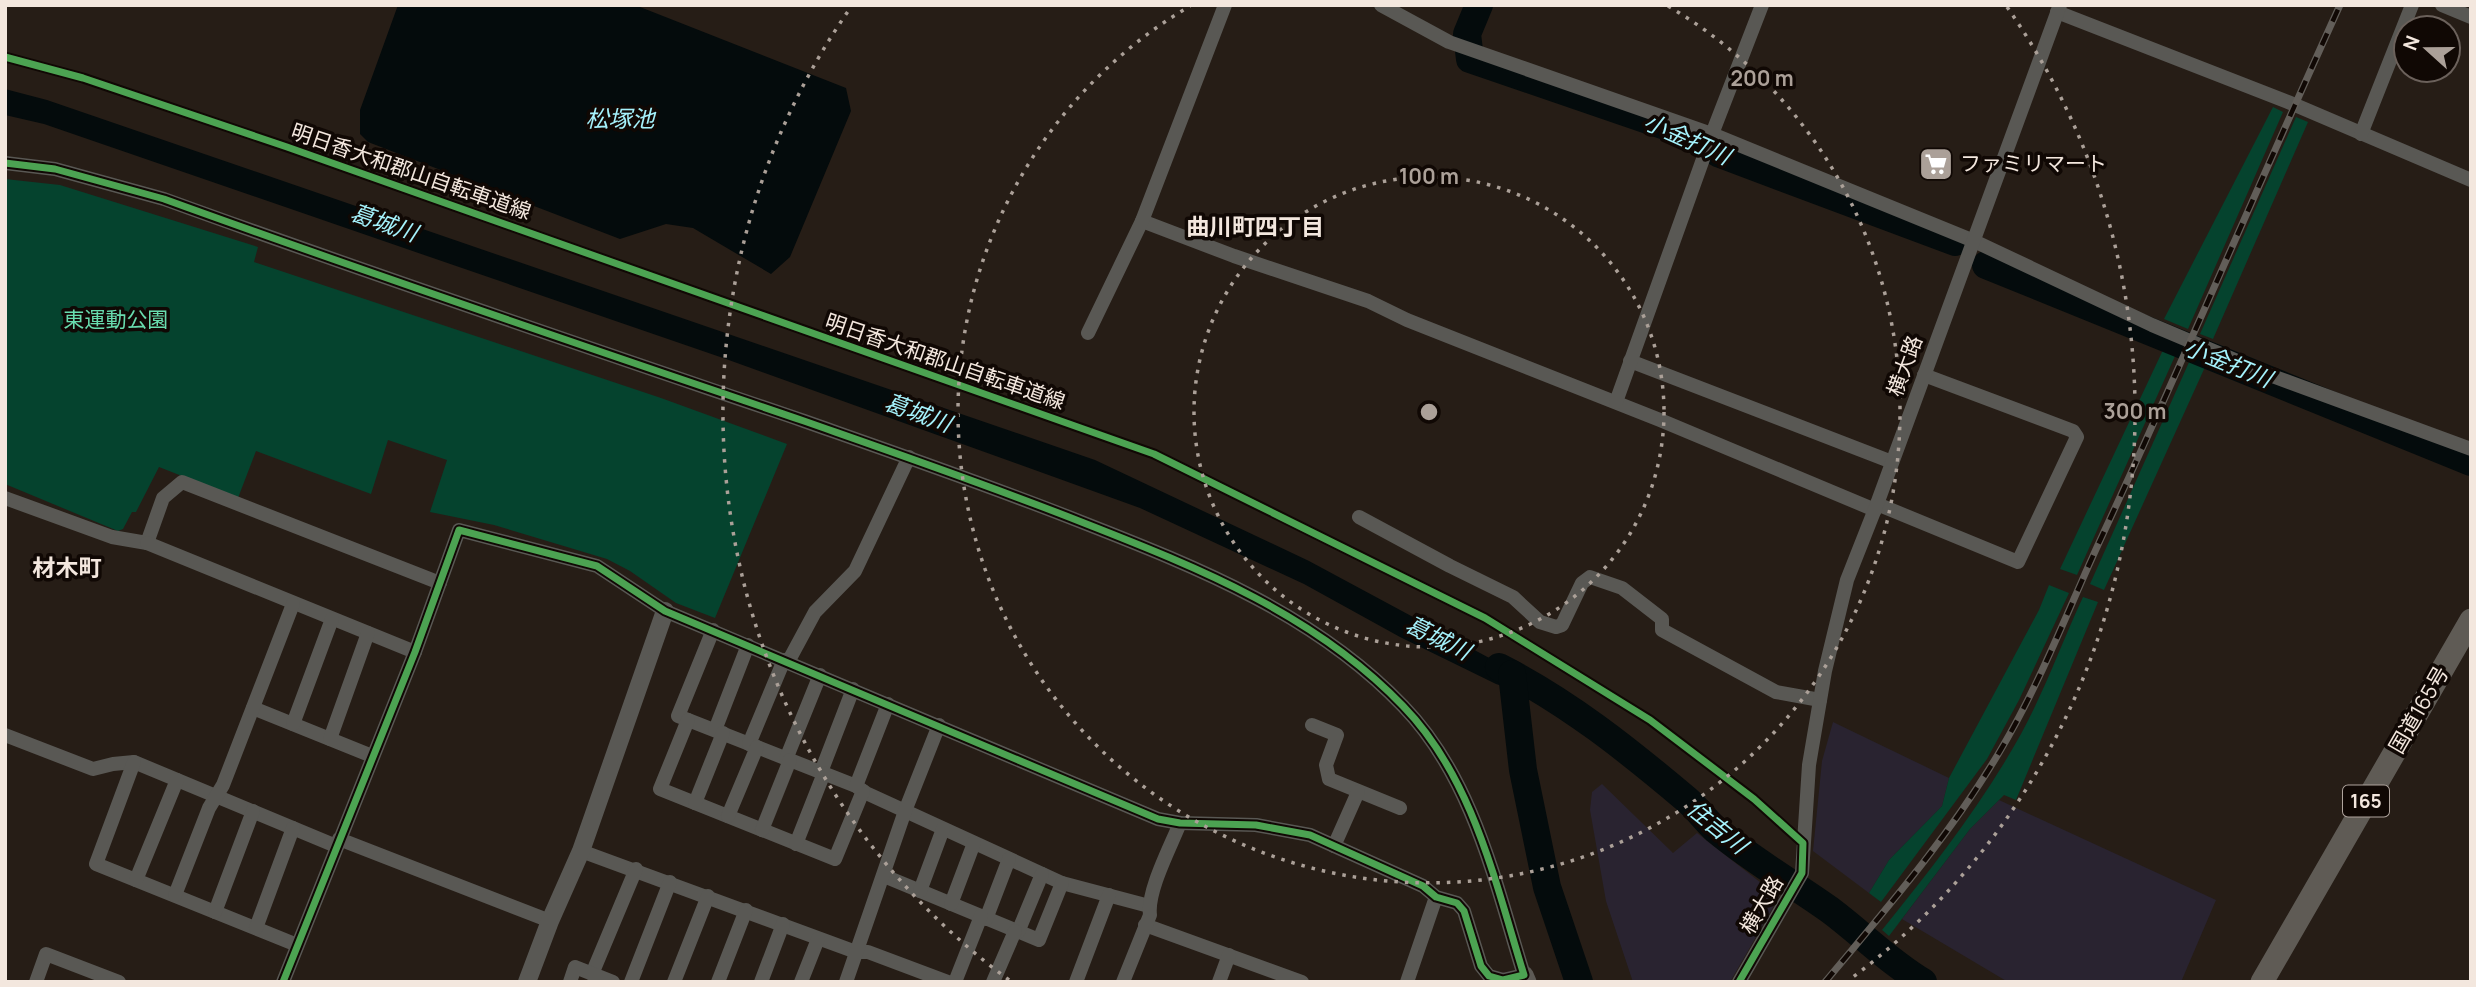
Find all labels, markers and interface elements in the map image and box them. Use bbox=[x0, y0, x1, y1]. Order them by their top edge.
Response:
north arrow bbox=[2392, 14, 2462, 84]
text: N bbox=[2397, 32, 2426, 54]
text: 200 m bbox=[1730, 64, 1794, 92]
water label: 松塚池 bbox=[586, 102, 657, 134]
water label: 小金打川 bbox=[1639, 105, 1739, 173]
street label: 明日香大和郡山自転車道線 bbox=[288, 117, 535, 225]
supermarket icon: ファミリマート bbox=[1917, 145, 1955, 183]
place label: ファミリマート bbox=[1960, 149, 2107, 177]
text: 100 m bbox=[1399, 162, 1459, 190]
water label: 葛城川 bbox=[346, 196, 425, 249]
district label: 曲川町四丁目 bbox=[1186, 210, 1324, 242]
park label: 東運動公園 bbox=[64, 305, 169, 333]
street label: 明日香大和郡山自転車道線 bbox=[822, 307, 1069, 415]
water label: 小金打川 bbox=[2180, 330, 2280, 395]
street label: 横大路 bbox=[1880, 331, 1928, 400]
water label: 葛城川 bbox=[880, 385, 959, 440]
text: 300 m bbox=[2104, 397, 2166, 425]
centre of rings bbox=[1417, 400, 1441, 424]
district label: 材木町 bbox=[33, 551, 102, 583]
water label: 葛城川 bbox=[1400, 608, 1479, 668]
street label: 国道165号 bbox=[2382, 661, 2454, 758]
road number: 165 bbox=[2343, 786, 2389, 816]
water label: 住吉川 bbox=[1681, 792, 1757, 862]
street label: 横大路 bbox=[1733, 870, 1789, 939]

